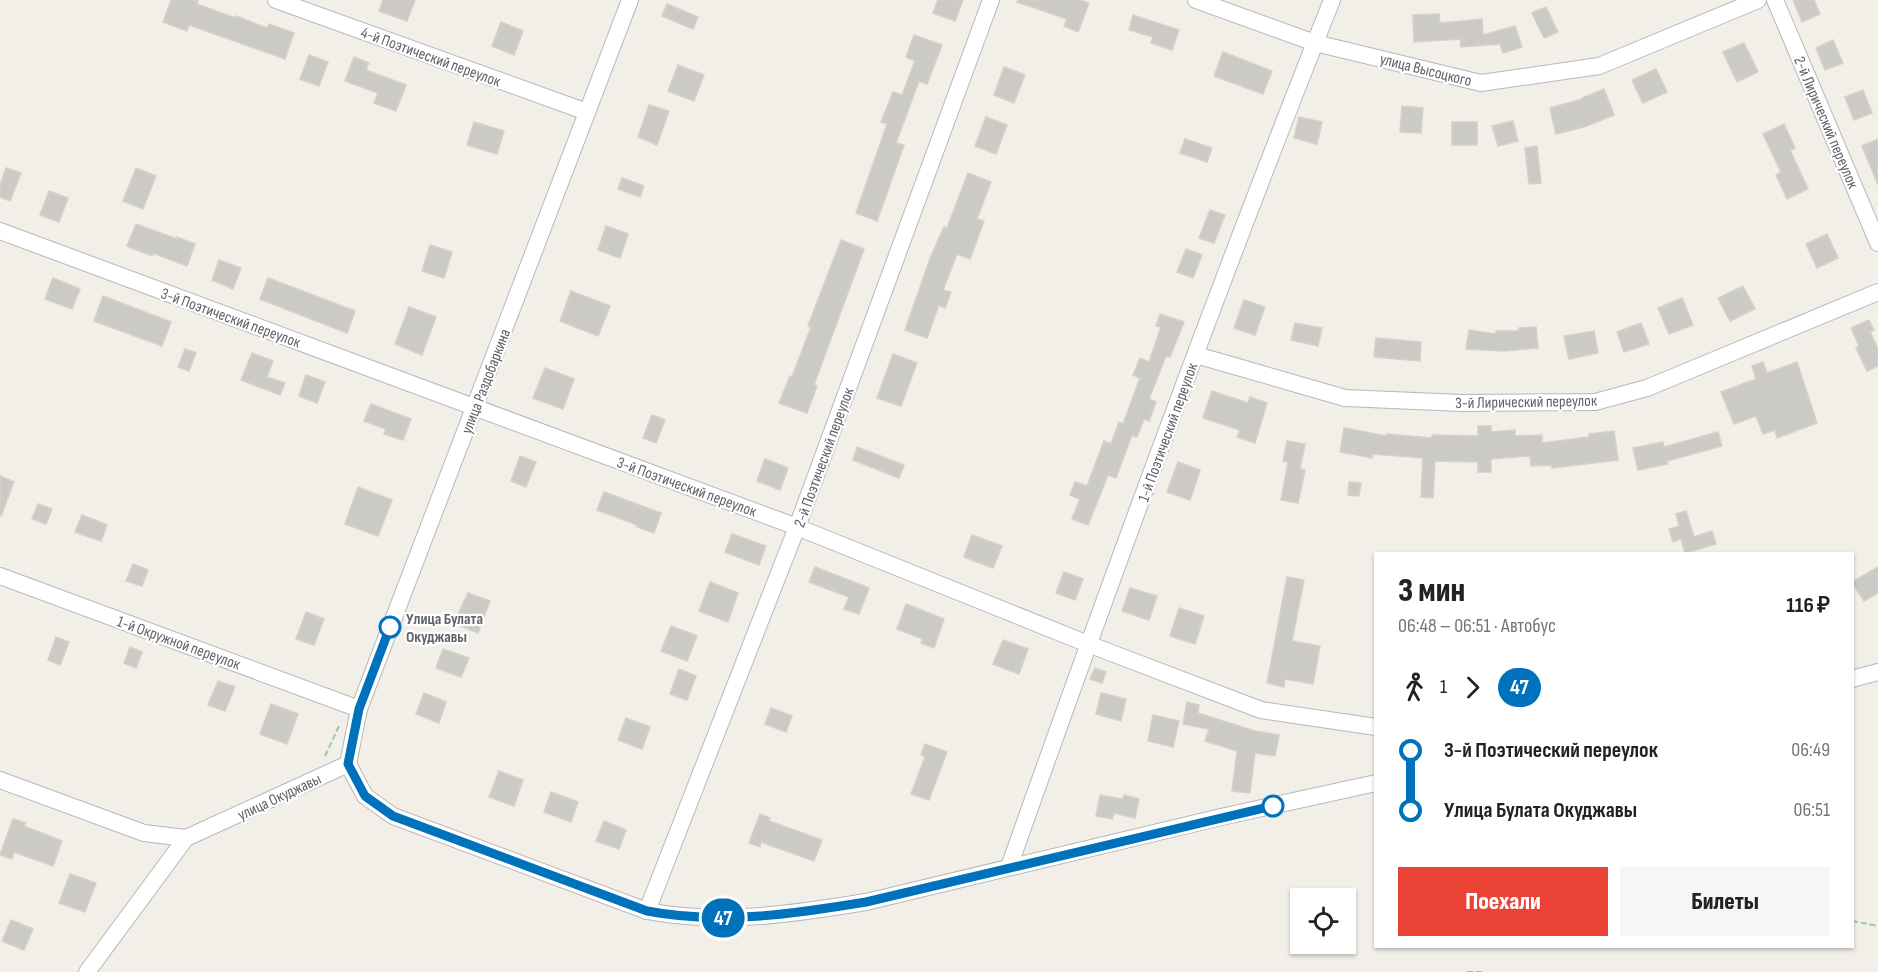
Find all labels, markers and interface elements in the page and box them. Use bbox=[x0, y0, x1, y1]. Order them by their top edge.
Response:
street label: 4-й Поэтический переулок bbox=[358, 23, 504, 92]
street label: улица Высоцкого bbox=[1378, 50, 1473, 91]
street label: 2-й Лирический переулок bbox=[1789, 54, 1862, 192]
street label: 3-й Поэтический переулок bbox=[158, 284, 304, 353]
street label: улица Раздобаркина bbox=[458, 326, 515, 437]
street label: 1-й Поэтический переулок bbox=[1135, 360, 1203, 504]
street label: 2-й Поэтический переулок bbox=[790, 384, 859, 530]
street label: 3-й Лирический переулок bbox=[1455, 392, 1598, 413]
street label: 3-й Поэтический переулок bbox=[614, 453, 760, 522]
text: 3 мин bbox=[1398, 571, 1465, 611]
text: 116 ₽ bbox=[1786, 592, 1830, 619]
place label: Улица Булата Окуджавы bbox=[406, 610, 483, 647]
street label: 1-й Окружной переулок bbox=[114, 612, 243, 675]
text: 06:48 – 06:51 · Автобус bbox=[1398, 614, 1556, 638]
marker: Улица Булата Окуджавы bbox=[379, 616, 401, 638]
icon: walk bbox=[1398, 671, 1431, 704]
icon: forward bbox=[1456, 671, 1489, 704]
text: 1 bbox=[1440, 675, 1447, 699]
text: 47 bbox=[1510, 675, 1529, 700]
text: 3-й Поэтический переулок bbox=[1444, 737, 1658, 764]
text: 06:49 bbox=[1791, 738, 1830, 762]
street label: улица Окуджавы bbox=[235, 770, 324, 825]
unlabelled marker bbox=[1262, 795, 1284, 817]
text: Улица Булата Окуджавы bbox=[1444, 797, 1637, 824]
text: 06:51 bbox=[1794, 798, 1830, 822]
button: Поехали bbox=[1398, 867, 1608, 936]
button: Билеты bbox=[1620, 867, 1830, 936]
map controls bbox=[1290, 888, 1356, 954]
button: locate bbox=[1290, 888, 1356, 954]
line badge: 47 bbox=[696, 898, 750, 938]
text: 47 bbox=[714, 906, 732, 931]

